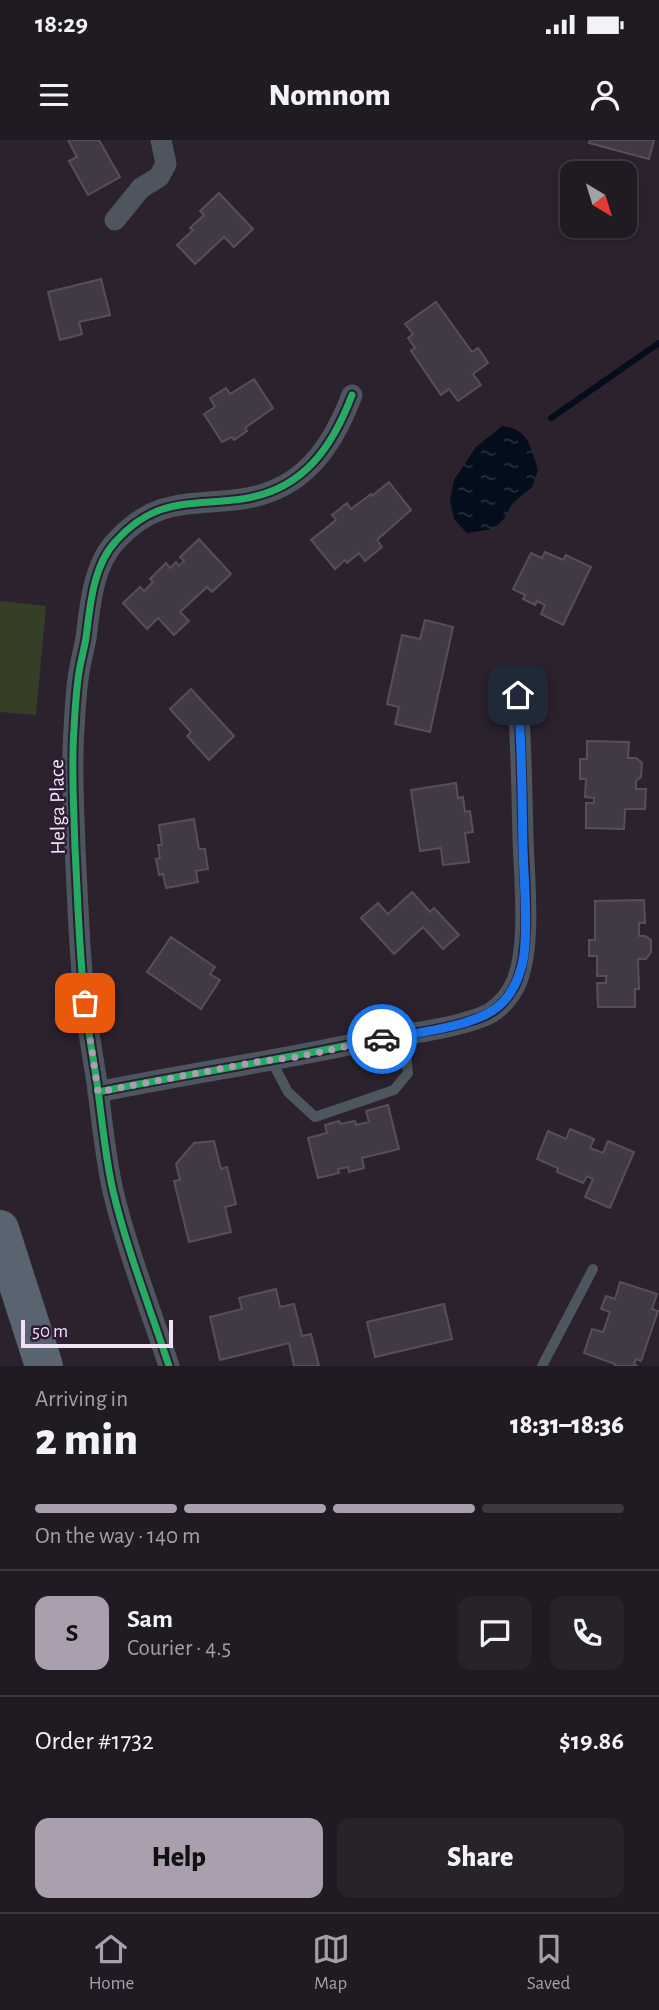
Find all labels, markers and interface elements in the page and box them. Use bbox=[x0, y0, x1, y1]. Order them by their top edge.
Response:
text: 18:29 bbox=[35, 11, 88, 37]
icon: menu bbox=[35, 76, 73, 114]
icon: person bbox=[586, 76, 624, 114]
text: Nomnom bbox=[268, 79, 391, 111]
north arrow bbox=[560, 161, 637, 238]
map controls bbox=[560, 161, 637, 238]
pin bbox=[488, 665, 548, 725]
icon: home bbox=[499, 676, 537, 714]
street label: Helga Place bbox=[46, 759, 69, 855]
pin bbox=[55, 973, 115, 1033]
icon: bag bbox=[66, 984, 104, 1022]
courier bbox=[347, 1004, 417, 1074]
icon: car bbox=[363, 1020, 401, 1058]
scale bar bbox=[21, 1317, 173, 1349]
text: 50 m bbox=[32, 1322, 68, 1341]
text: Arriving in bbox=[35, 1388, 128, 1411]
text: 18:31–18:36 bbox=[510, 1412, 624, 1438]
text: 2 min bbox=[35, 1417, 138, 1463]
text: On the way · 140 m bbox=[35, 1525, 200, 1548]
button: chat bbox=[458, 1596, 532, 1670]
button: phone bbox=[550, 1596, 624, 1670]
text: Sam bbox=[127, 1606, 173, 1632]
text: S bbox=[66, 1620, 78, 1646]
text: Courier · 4.5 bbox=[127, 1637, 231, 1660]
text: Order #1732 bbox=[35, 1728, 154, 1754]
text: $19.86 bbox=[559, 1728, 624, 1754]
button: Help bbox=[35, 1818, 323, 1898]
button: Share bbox=[337, 1818, 624, 1898]
tab: Home bbox=[89, 1930, 134, 1995]
tab: Map bbox=[312, 1930, 350, 1995]
tab: Saved bbox=[527, 1930, 570, 1995]

